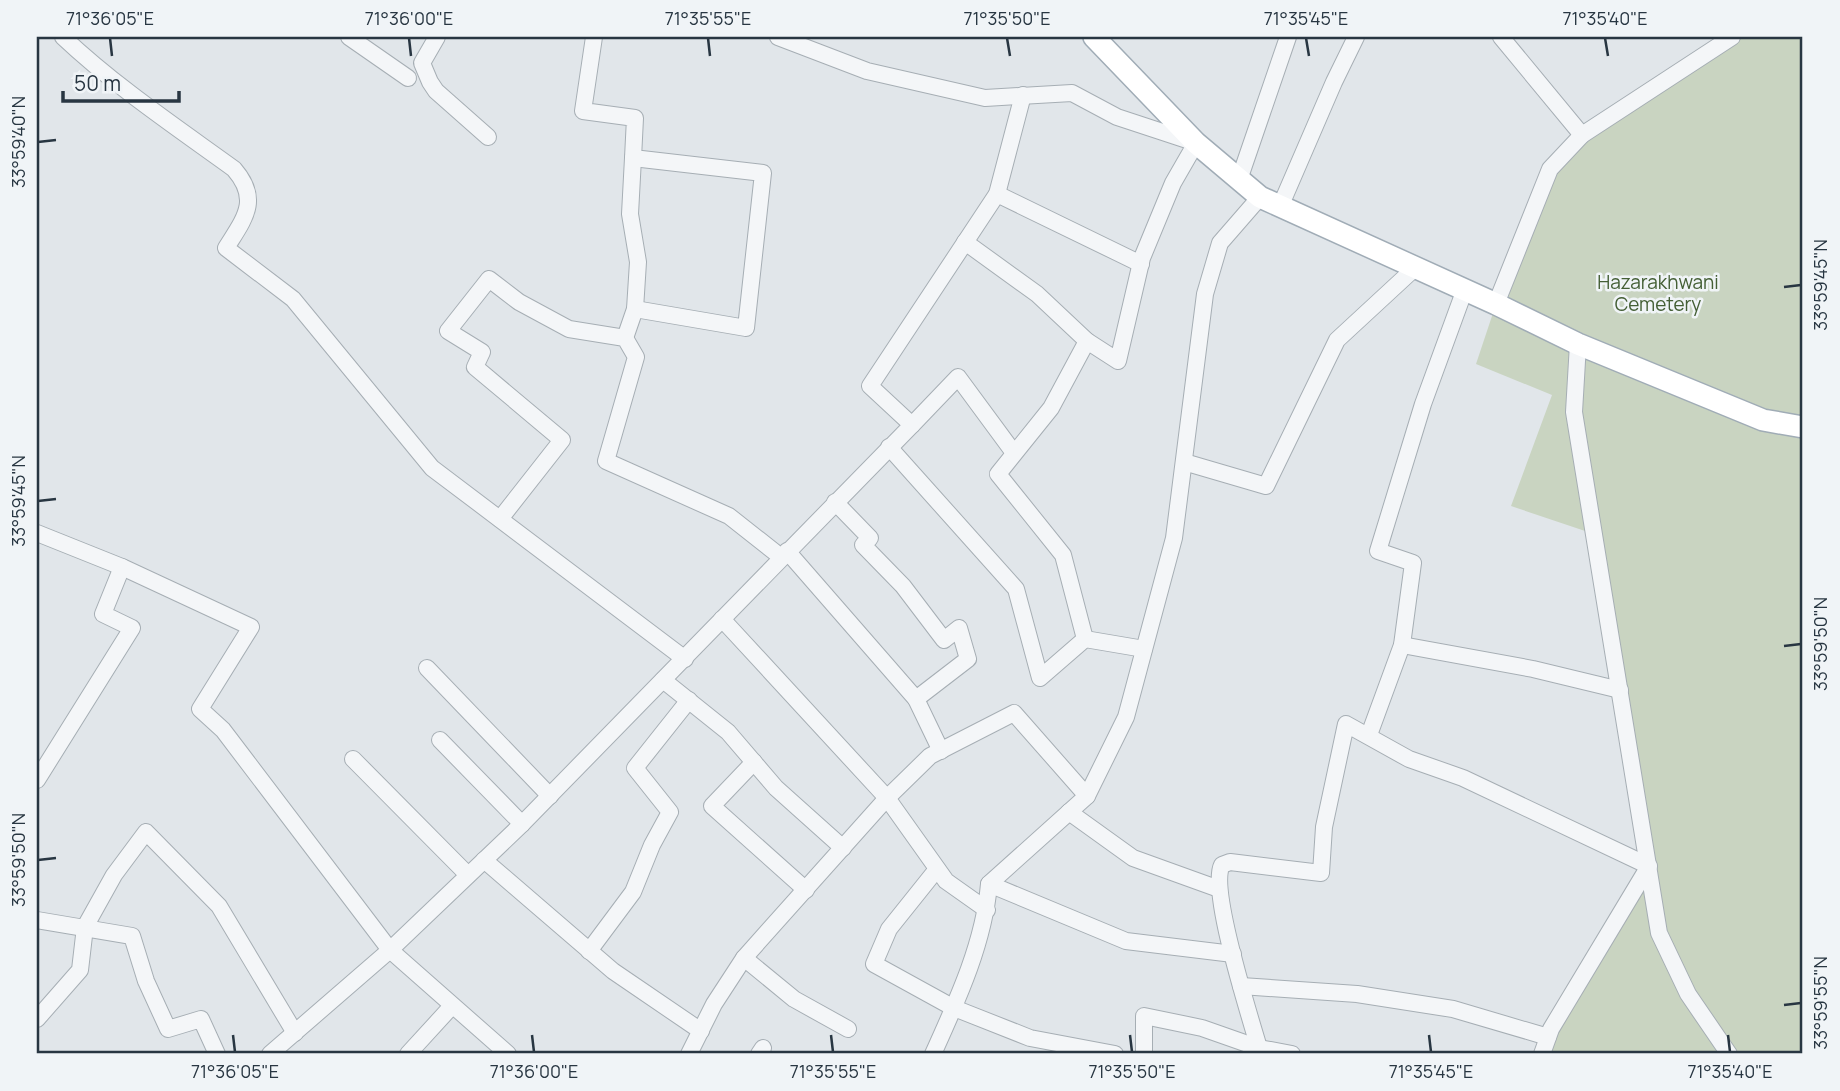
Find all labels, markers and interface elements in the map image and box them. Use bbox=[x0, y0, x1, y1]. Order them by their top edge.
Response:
text: 71°36'05"E bbox=[66, 6, 154, 30]
text: 71°36'00"E bbox=[365, 6, 453, 30]
text: 71°35'55"E bbox=[665, 6, 751, 30]
text: 71°35'50"E bbox=[963, 6, 1051, 30]
text: 71°35'45"E bbox=[1264, 6, 1348, 30]
text: 71°35'40"E bbox=[1562, 6, 1648, 30]
scale bar bbox=[63, 60, 178, 104]
text: 50 m bbox=[74, 69, 121, 97]
text: 33°59'40"N bbox=[6, 96, 30, 188]
text: 33°59'45"N bbox=[1808, 239, 1832, 331]
park label: Hazarakhwani Cemetery bbox=[1597, 269, 1719, 317]
text: 33°59'45"N bbox=[6, 455, 30, 547]
text: 33°59'50"N bbox=[1808, 597, 1832, 691]
text: 33°59'50"N bbox=[6, 813, 30, 907]
text: 33°59'55"N bbox=[1808, 956, 1832, 1050]
text: 71°36'05"E bbox=[191, 1059, 279, 1083]
text: 71°36'00"E bbox=[490, 1059, 578, 1083]
text: 71°35'55"E bbox=[790, 1059, 876, 1083]
text: 71°35'50"E bbox=[1088, 1059, 1176, 1083]
text: 71°35'45"E bbox=[1389, 1059, 1473, 1083]
text: 71°35'40"E bbox=[1687, 1059, 1773, 1083]

